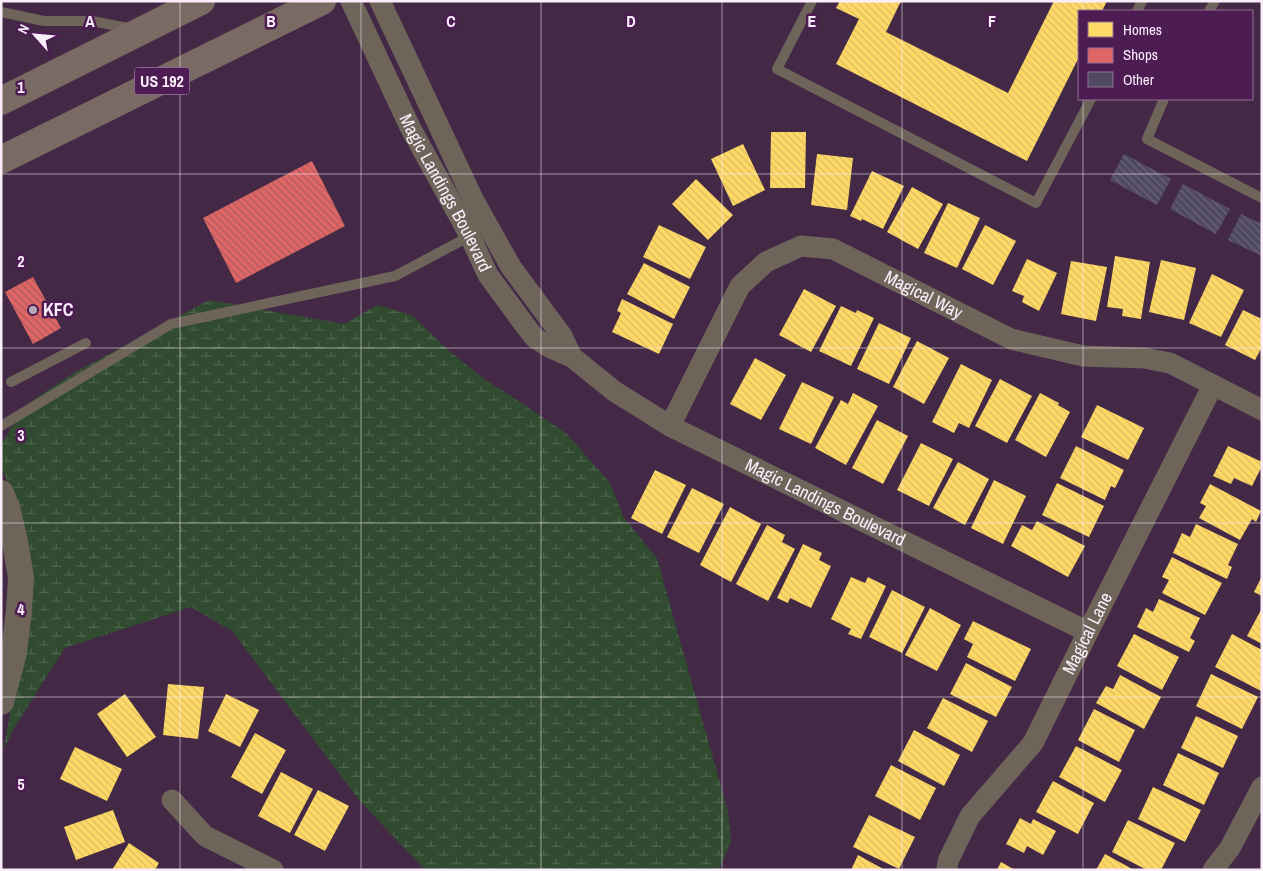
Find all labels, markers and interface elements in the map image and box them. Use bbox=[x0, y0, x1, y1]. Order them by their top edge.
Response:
north arrow bbox=[10, 10, 60, 60]
text: A bbox=[85, 10, 95, 32]
text: B bbox=[266, 10, 276, 32]
text: C bbox=[446, 10, 456, 32]
text: D bbox=[626, 10, 636, 32]
text: E bbox=[808, 10, 817, 32]
text: F bbox=[988, 10, 996, 32]
legend bbox=[1078, 10, 1253, 100]
text: Homes bbox=[1123, 19, 1162, 40]
text: N bbox=[14, 21, 33, 37]
text: Shops bbox=[1123, 44, 1158, 65]
road number: US 192 bbox=[134, 68, 190, 94]
text: Other bbox=[1123, 69, 1154, 90]
text: 1 bbox=[17, 76, 25, 98]
street label: Magic Landings Boulevard bbox=[394, 110, 498, 276]
text: 2 bbox=[17, 250, 25, 272]
street label: Magical Way bbox=[880, 264, 968, 325]
place label: KFC bbox=[43, 297, 74, 322]
marker: KFC bbox=[27, 304, 39, 316]
text: 3 bbox=[17, 424, 25, 446]
street label: Magic Landings Boulevard bbox=[741, 452, 910, 552]
street label: Magical Lane bbox=[1056, 588, 1118, 678]
text: 4 bbox=[17, 598, 25, 620]
text: 5 bbox=[17, 773, 25, 795]

